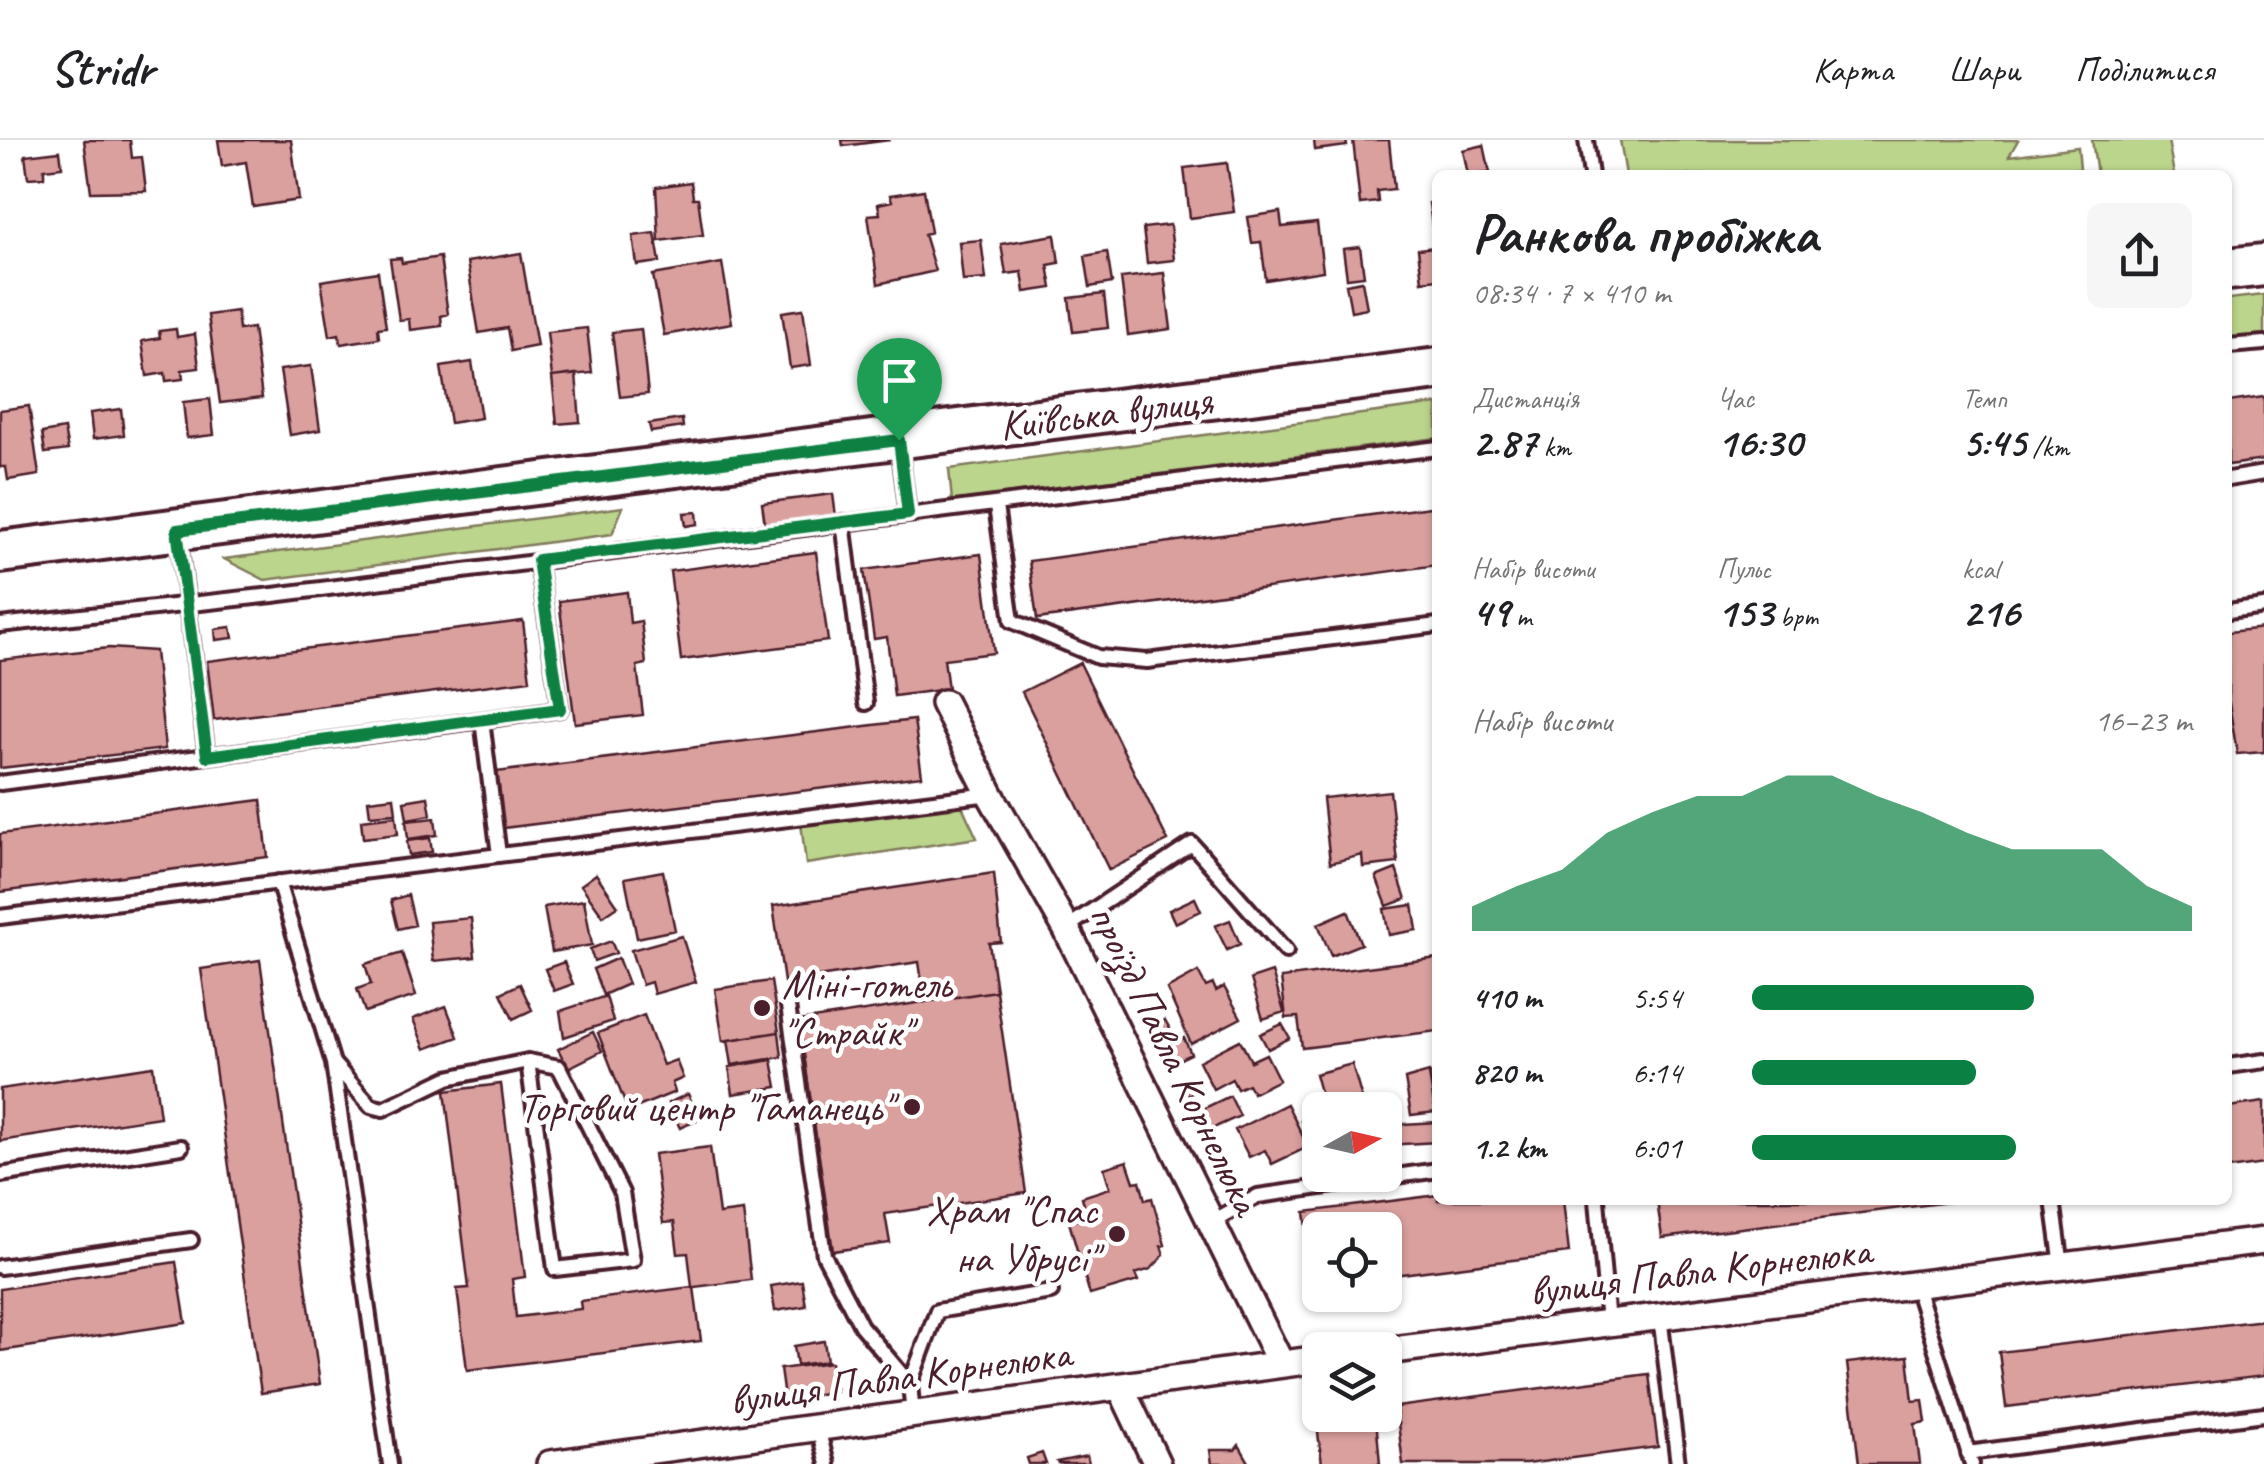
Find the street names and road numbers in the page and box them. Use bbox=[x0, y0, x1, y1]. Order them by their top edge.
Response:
street label: Київська вулиця bbox=[997, 373, 1217, 452]
street label: проїзд Павла Корнелюка bbox=[1077, 895, 1275, 1226]
street label: вулиця Павла Корнелюка bbox=[1526, 1223, 1877, 1318]
street label: вулиця Павла Корнелюка bbox=[726, 1326, 1078, 1427]

